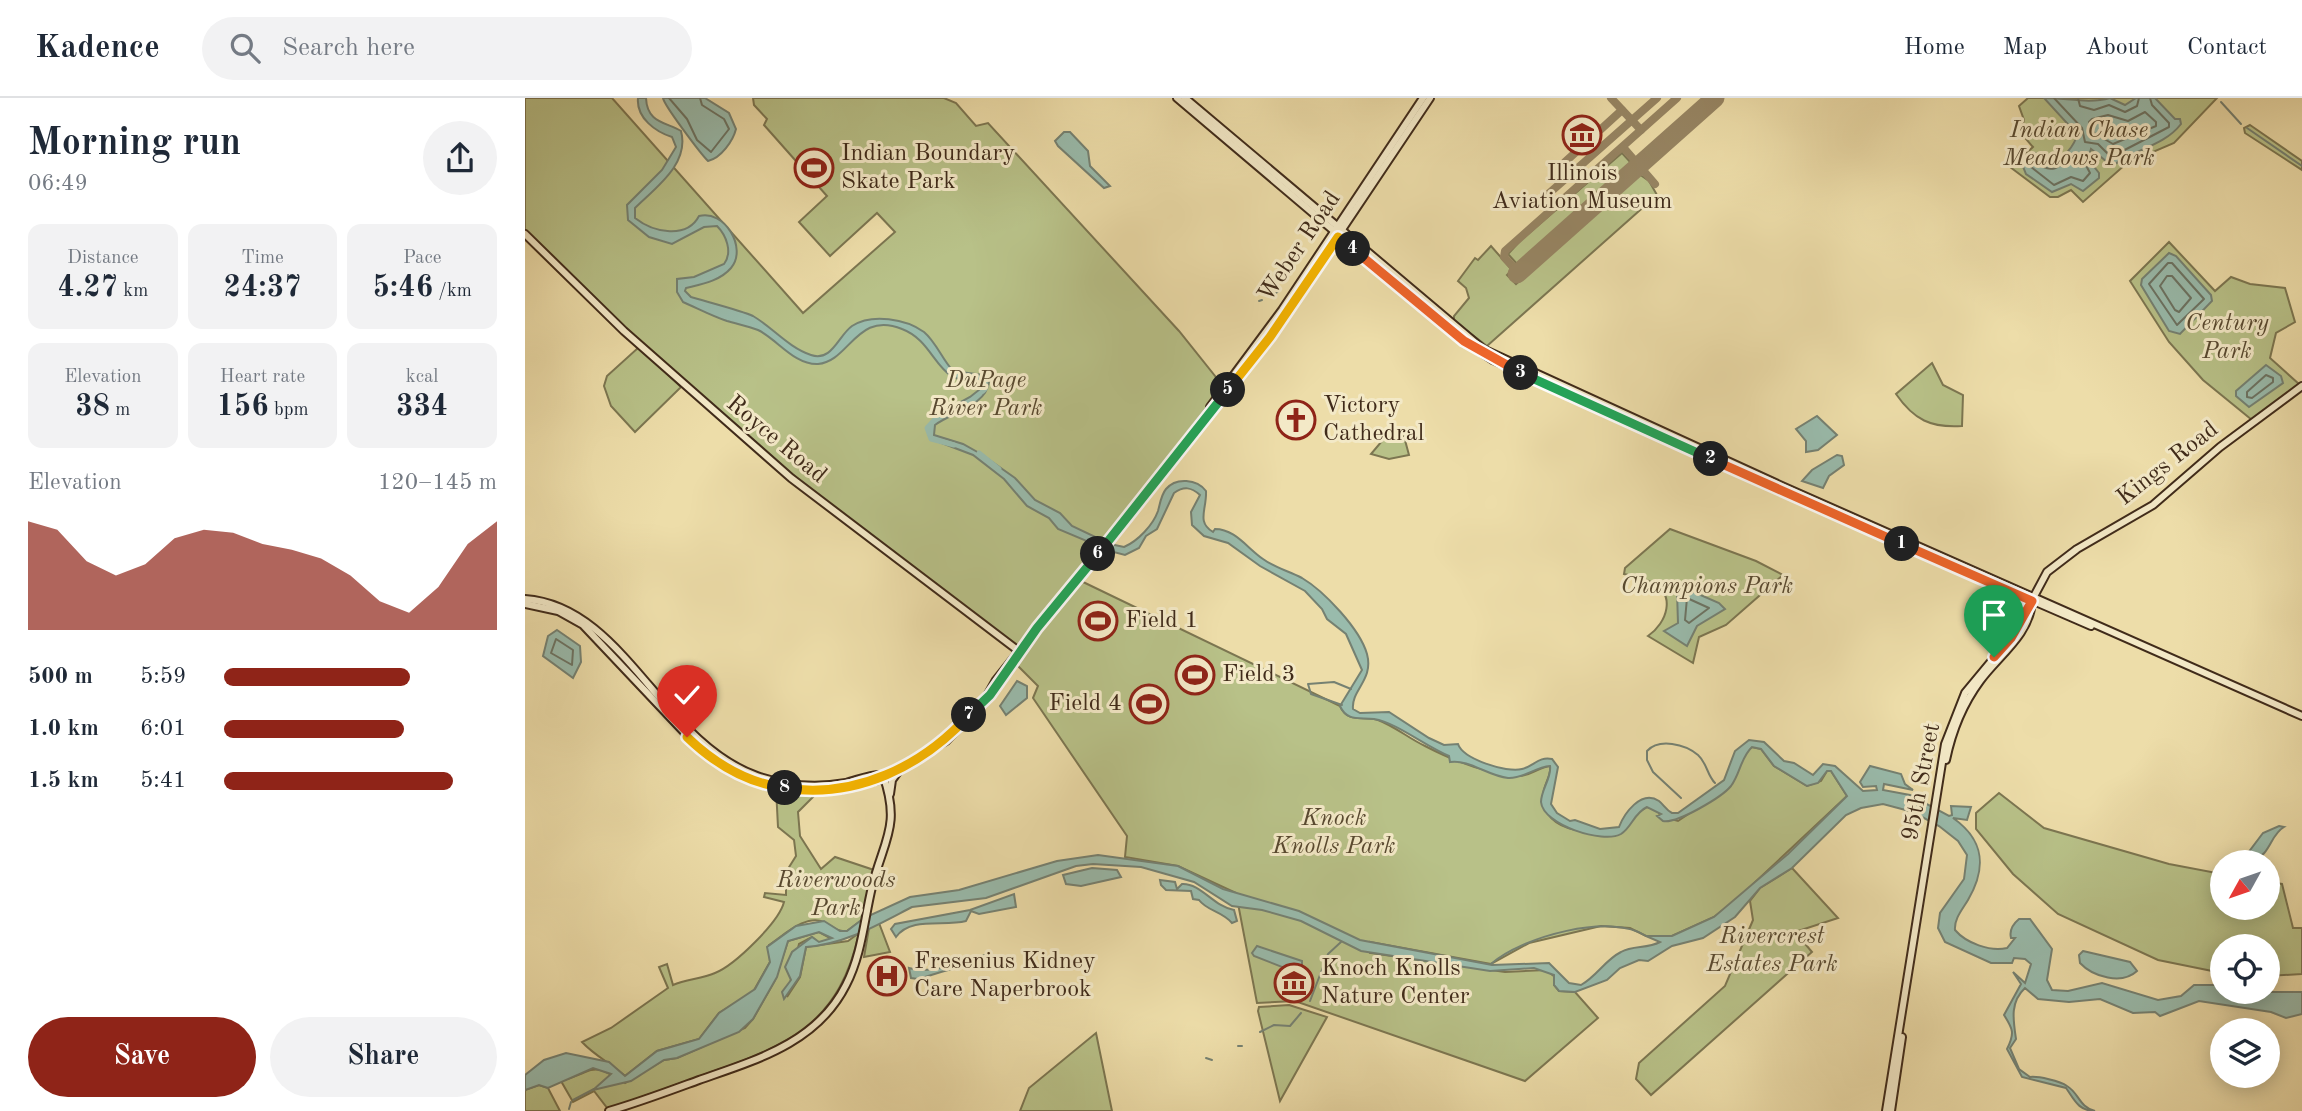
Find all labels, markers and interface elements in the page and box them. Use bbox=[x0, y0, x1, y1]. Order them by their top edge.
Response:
search box bbox=[202, 17, 692, 80]
icon: search bbox=[226, 29, 264, 67]
text: Kadence bbox=[35, 32, 160, 65]
text: Search here bbox=[282, 35, 415, 61]
text: Home bbox=[1904, 36, 1965, 60]
text: Map bbox=[2003, 36, 2047, 60]
text: About bbox=[2085, 36, 2149, 60]
text: Contact bbox=[2187, 36, 2267, 60]
museum icon: Illinois Aviation Museum bbox=[1561, 114, 1603, 156]
park label: Indian Chase Meadows Park bbox=[2002, 119, 2155, 171]
button: share bbox=[423, 121, 497, 195]
text: Morning run bbox=[28, 125, 241, 163]
place label: Indian Boundary Skate Park bbox=[841, 142, 1015, 194]
sports icon: Indian Boundary Skate Park bbox=[793, 147, 835, 189]
place label: Illinois Aviation Museum bbox=[1492, 162, 1672, 214]
text: 06:49 bbox=[28, 172, 88, 195]
street label: Weber Road bbox=[1254, 187, 1346, 307]
pin: 4 bbox=[1335, 232, 1371, 266]
text: 4 bbox=[1347, 239, 1358, 258]
text: Distance bbox=[67, 249, 139, 268]
text: Time bbox=[241, 249, 284, 268]
text: Pace bbox=[403, 249, 441, 268]
text: 4.27 bbox=[57, 273, 118, 303]
text: 24:37 bbox=[223, 273, 301, 303]
text: 5:46 bbox=[372, 273, 433, 303]
text: km bbox=[118, 282, 148, 301]
text: /km bbox=[433, 282, 472, 301]
park label: Century Park bbox=[2185, 312, 2270, 364]
pin: 3 bbox=[1503, 356, 1539, 390]
text: 3 bbox=[1515, 363, 1526, 382]
text: Elevation bbox=[64, 368, 141, 387]
text: Heart rate bbox=[220, 368, 305, 387]
text: kcal bbox=[406, 368, 439, 387]
park label: DuPage River Park bbox=[928, 369, 1043, 421]
pin: 5 bbox=[1211, 372, 1245, 408]
text: 5 bbox=[1222, 380, 1233, 399]
street label: Royce Road bbox=[721, 391, 831, 489]
text: 38 bbox=[75, 392, 110, 422]
text: 156 bbox=[216, 392, 269, 422]
text: 334 bbox=[396, 392, 448, 422]
place label: Victory Cathedral bbox=[1323, 394, 1424, 446]
church icon: Victory Cathedral bbox=[1275, 399, 1317, 441]
text: m bbox=[110, 401, 130, 420]
text: bpm bbox=[269, 401, 309, 420]
street label: Kings Road bbox=[2113, 417, 2223, 511]
pin: 2 bbox=[1693, 442, 1729, 476]
text: 2 bbox=[1705, 449, 1716, 468]
text: Elevation bbox=[28, 471, 122, 494]
text: 120–145 m bbox=[378, 471, 497, 494]
pin: 1 bbox=[1885, 526, 1919, 562]
text: 1 bbox=[1896, 534, 1907, 553]
pin: 6 bbox=[1081, 536, 1115, 572]
text: 6 bbox=[1092, 544, 1103, 563]
park label: Champions Park bbox=[1621, 575, 1793, 599]
pin bbox=[1964, 585, 2024, 657]
icon: arrive bbox=[1975, 596, 2013, 634]
sports icon: Field 1 bbox=[1077, 600, 1119, 642]
place label: Field 1 bbox=[1125, 609, 1198, 633]
sports icon: Field 3 bbox=[1174, 654, 1216, 696]
place label: Field 3 bbox=[1222, 663, 1295, 687]
text: 500 m bbox=[28, 665, 93, 688]
text: 5:59 bbox=[140, 665, 186, 688]
pin bbox=[657, 665, 717, 737]
icon: check bbox=[668, 676, 706, 714]
sports icon: Field 4 bbox=[1128, 683, 1170, 725]
place label: Field 4 bbox=[1049, 692, 1122, 716]
pin: 7 bbox=[951, 698, 987, 732]
text: 7 bbox=[963, 705, 974, 724]
text: 1.0 km bbox=[28, 717, 99, 740]
text: 6:01 bbox=[140, 717, 186, 740]
street label: 95th Street bbox=[1899, 721, 1945, 843]
text: 1.5 km bbox=[28, 769, 99, 792]
text: 5:41 bbox=[140, 769, 186, 792]
pin: 8 bbox=[768, 770, 803, 806]
text: 8 bbox=[779, 778, 790, 797]
park label: Knock Knolls Park bbox=[1271, 807, 1396, 859]
north arrow bbox=[2210, 850, 2280, 920]
map controls bbox=[2210, 850, 2280, 1088]
park label: Riverwoods Park bbox=[776, 869, 895, 921]
park label: Rivercrest Estates Park bbox=[1705, 925, 1838, 977]
button: locate bbox=[2210, 934, 2280, 1004]
place label: Fresenius Kidney Care Naperbrook bbox=[914, 950, 1096, 1002]
hospital icon: Fresenius Kidney Care Naperbrook bbox=[866, 955, 908, 997]
place label: Knoch Knolls Nature Center bbox=[1321, 957, 1470, 1009]
museum icon: Knoch Knolls Nature Center bbox=[1273, 962, 1315, 1004]
button: Save bbox=[28, 1017, 256, 1097]
button: Share bbox=[270, 1017, 497, 1097]
button: layers bbox=[2210, 1018, 2280, 1088]

